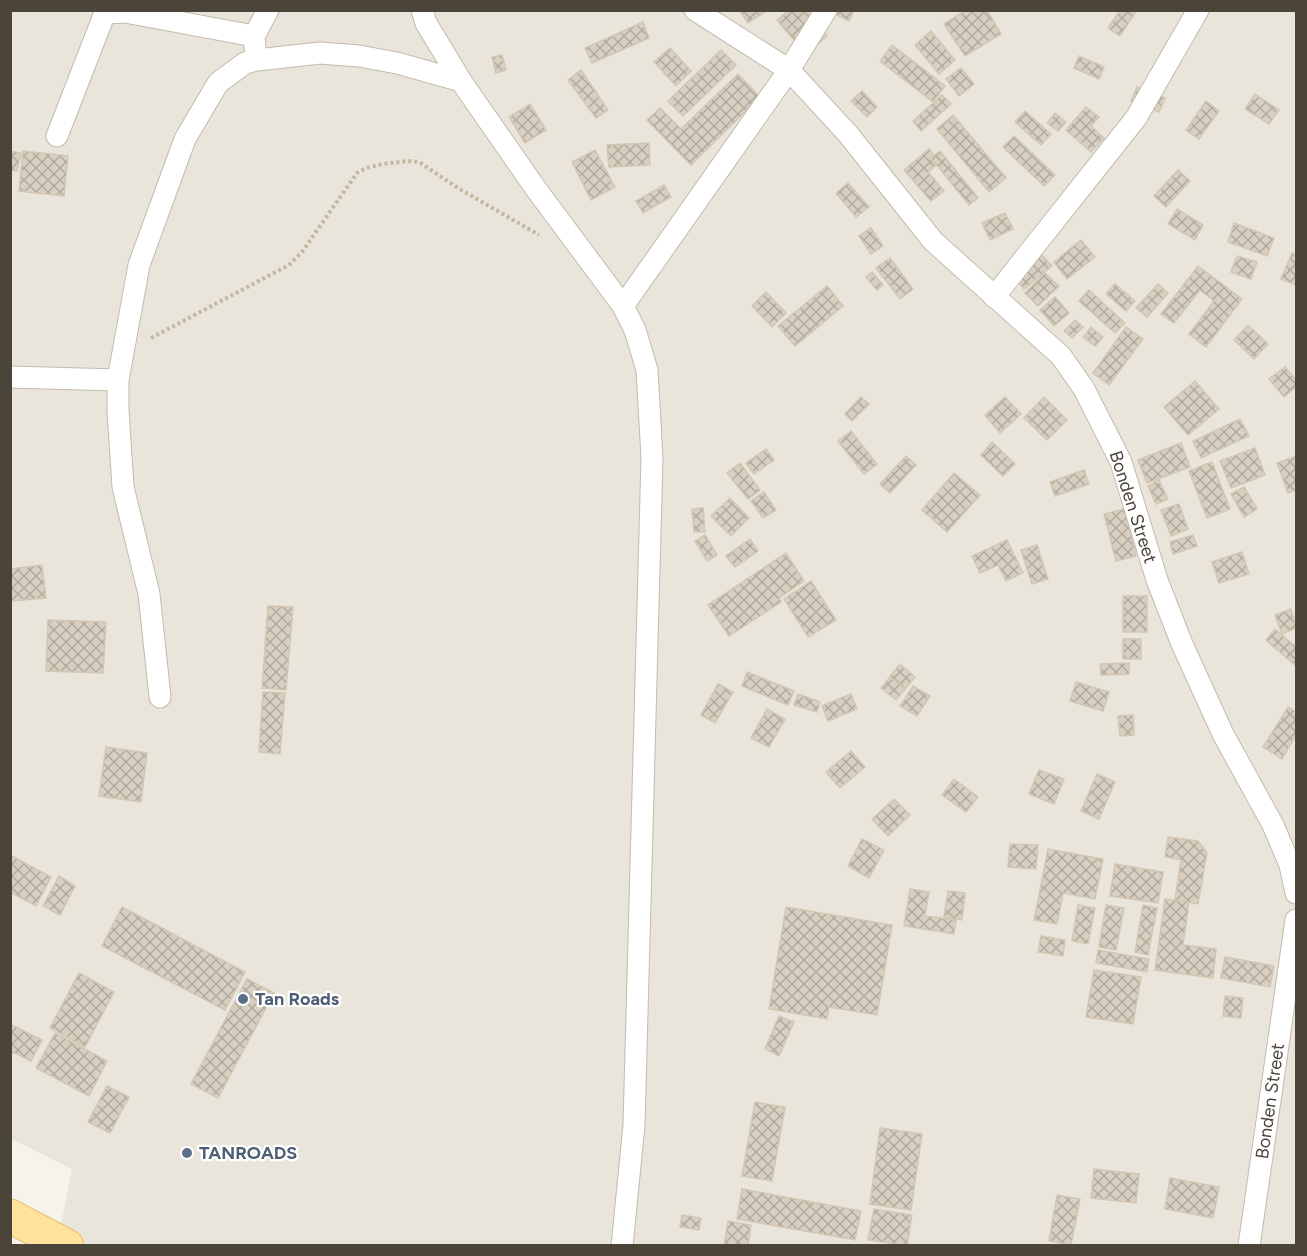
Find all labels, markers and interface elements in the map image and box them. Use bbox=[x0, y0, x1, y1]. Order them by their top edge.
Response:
street label: Bonden Street bbox=[1104, 448, 1162, 566]
place label: Tan Roads bbox=[255, 988, 340, 1010]
marker: Tan Roads bbox=[236, 992, 250, 1006]
street label: Bonden Street bbox=[1251, 1041, 1289, 1160]
place label: TANROADS bbox=[199, 1142, 297, 1164]
marker: TANROADS bbox=[180, 1146, 194, 1160]

